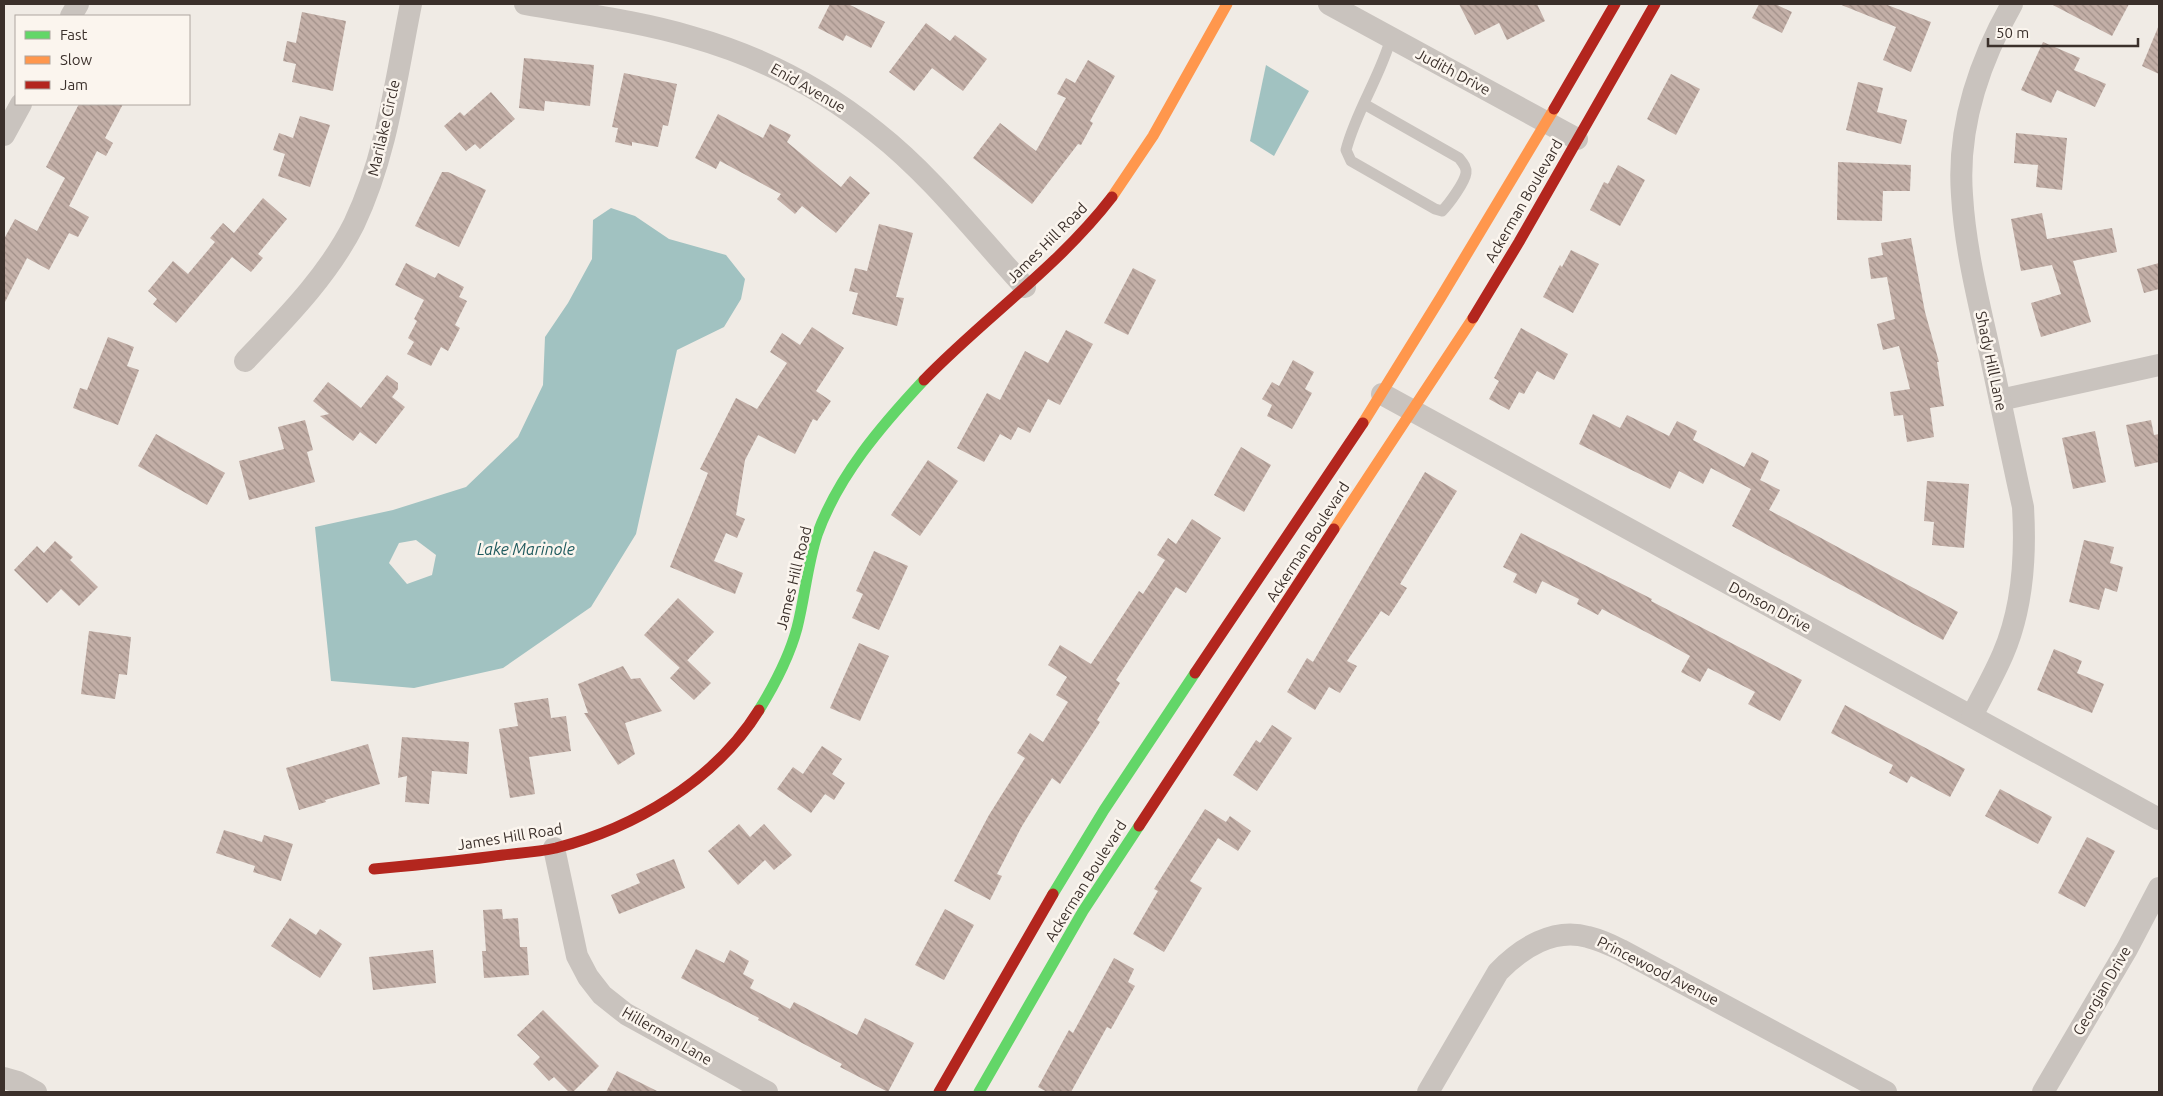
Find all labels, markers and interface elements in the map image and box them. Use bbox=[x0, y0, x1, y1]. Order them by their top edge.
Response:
legend bbox=[15, 15, 190, 105]
scale bar bbox=[1988, 15, 2138, 47]
text: 50 m bbox=[1996, 24, 2029, 41]
text: Fast bbox=[60, 26, 88, 43]
street label: Judith Drive bbox=[1413, 45, 1493, 98]
text: Slow bbox=[60, 51, 93, 68]
street label: Enid Avenue bbox=[768, 59, 849, 116]
text: Jam bbox=[60, 76, 88, 93]
street label: Marilake Circle bbox=[364, 78, 403, 178]
street label: Ackerman Boulevard bbox=[1481, 136, 1566, 265]
street label: James Hill Road bbox=[1003, 199, 1090, 286]
street label: Shady Hill Lane bbox=[1973, 310, 2010, 412]
street label: Ackerman Boulevard bbox=[1263, 479, 1353, 605]
street label: James Hill Road bbox=[772, 524, 815, 631]
water label: Lake Marinole bbox=[477, 540, 575, 558]
street label: Donson Drive bbox=[1726, 578, 1814, 635]
street label: Ackerman Boulevard bbox=[1041, 817, 1130, 944]
street label: James Hill Road bbox=[456, 820, 564, 853]
street label: Princewood Avenue bbox=[1595, 933, 1722, 1009]
street label: Georgian Drive bbox=[2069, 943, 2134, 1038]
street label: Hillerman Lane bbox=[619, 1003, 715, 1068]

